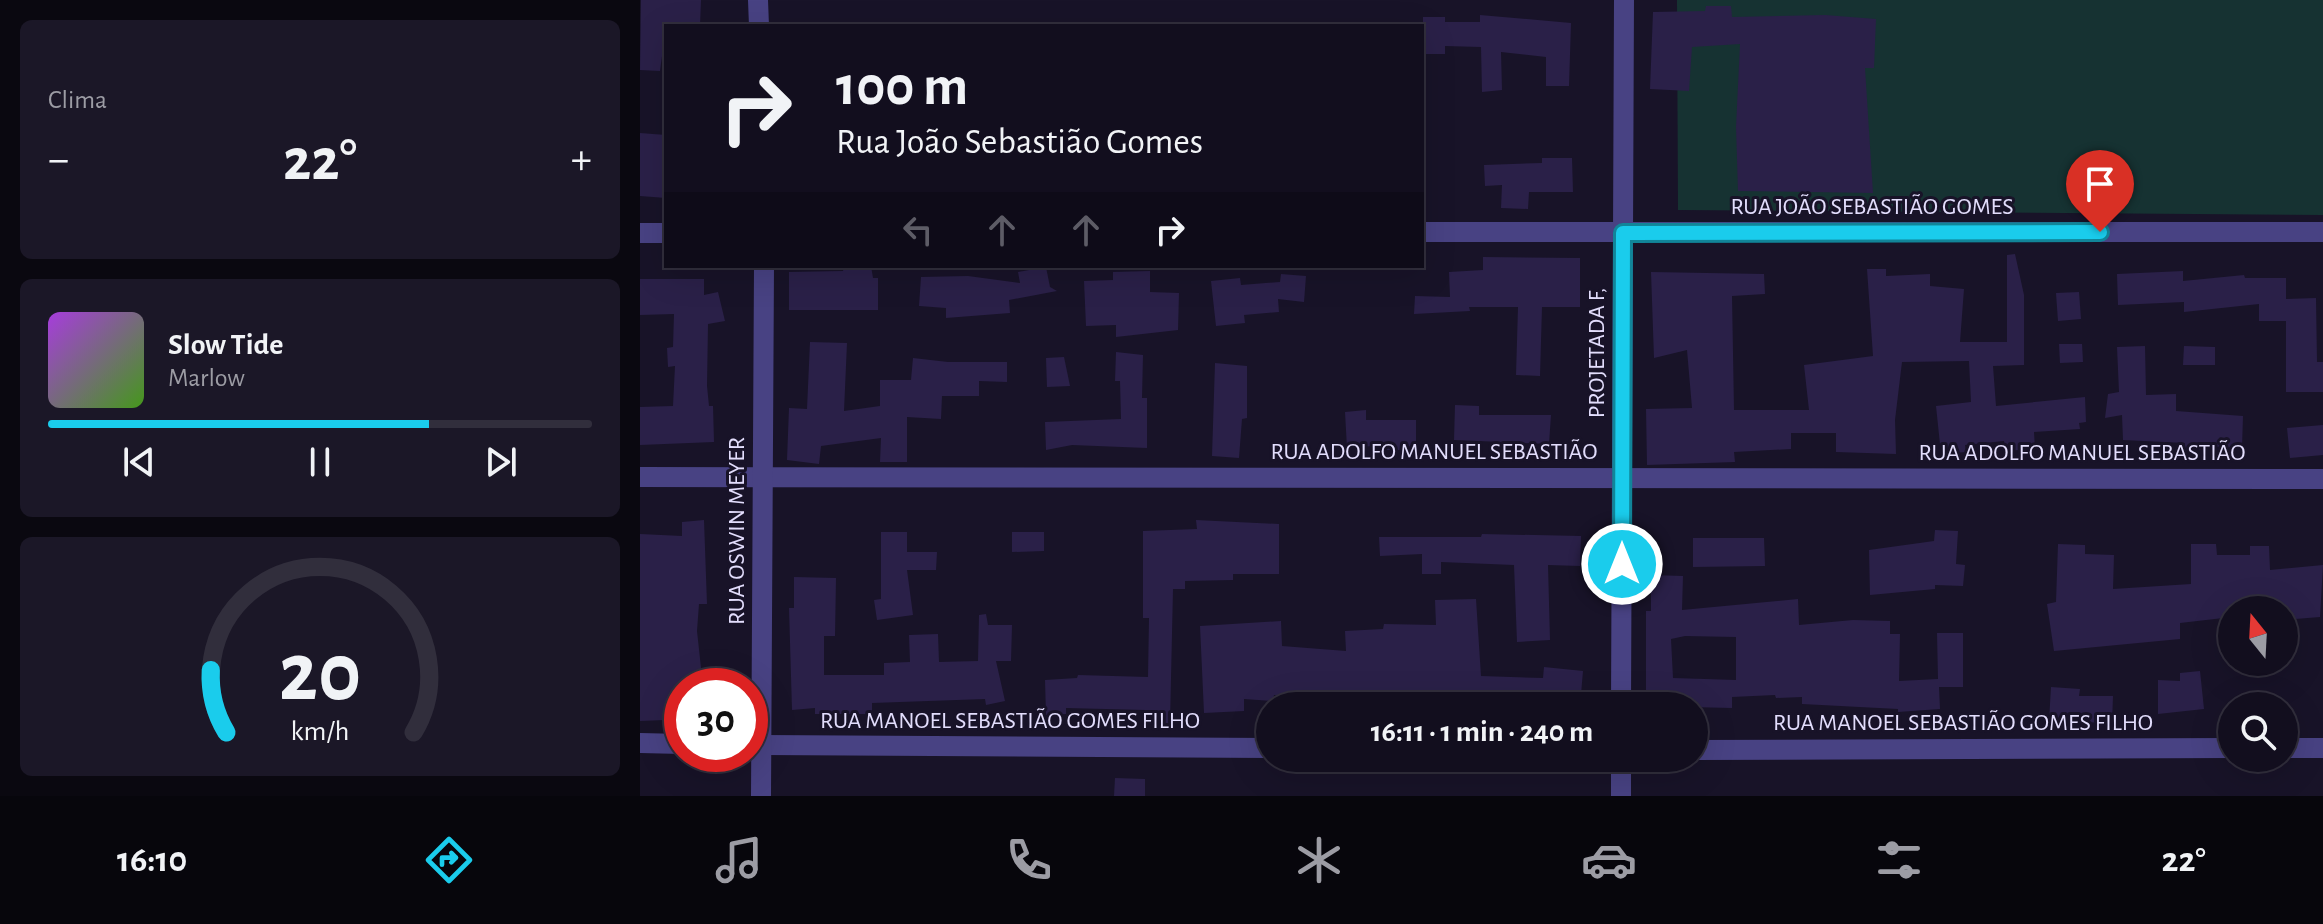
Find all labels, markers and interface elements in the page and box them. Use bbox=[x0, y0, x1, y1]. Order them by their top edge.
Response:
icon: right bbox=[704, 56, 808, 160]
text: 100 m bbox=[836, 59, 968, 115]
text: Clima bbox=[48, 87, 107, 113]
text: Rua João Sebastião Gomes bbox=[836, 124, 1203, 160]
text: 22° bbox=[283, 131, 357, 191]
text: − bbox=[48, 138, 69, 182]
text: + bbox=[571, 138, 592, 182]
pin bbox=[2066, 150, 2134, 232]
icon: arrive bbox=[2078, 162, 2122, 206]
street label: RUA JOÃO SEBASTIÃO GOMES bbox=[1731, 193, 2013, 219]
icon: left bbox=[896, 208, 940, 252]
icon: ahead bbox=[980, 208, 1024, 252]
icon: ahead bbox=[1064, 208, 1108, 252]
icon: right bbox=[1148, 208, 1192, 252]
street label: PROJETADA F, bbox=[1585, 288, 1609, 418]
text: Slow Tide bbox=[168, 330, 283, 360]
text: Marlow bbox=[168, 365, 245, 391]
street label: RUA OSWIN MEYER bbox=[725, 437, 749, 625]
street label: RUA ADOLFO MANUEL SEBASTIÃO bbox=[1271, 438, 1597, 464]
street label: RUA ADOLFO MANUEL SEBASTIÃO bbox=[1919, 439, 2245, 465]
icon: previous bbox=[117, 440, 161, 484]
icon: pause bbox=[298, 440, 342, 484]
icon: next bbox=[479, 440, 523, 484]
position arrow bbox=[1580, 522, 1664, 606]
north arrow bbox=[2218, 596, 2298, 676]
map controls bbox=[2218, 596, 2298, 772]
text: 20 bbox=[279, 631, 361, 715]
speed limit sign: 30 bbox=[664, 668, 768, 772]
button: search bbox=[2218, 692, 2298, 772]
street label: RUA MANOEL SEBASTIÃO GOMES FILHO bbox=[820, 707, 1200, 733]
street label: RUA MANOEL SEBASTIÃO GOMES FILHO bbox=[1773, 709, 2153, 735]
text: km/h bbox=[291, 717, 349, 746]
text: 16:11 · 1 min · 240 m bbox=[1371, 717, 1593, 747]
icon: directions bbox=[421, 832, 477, 888]
icon: music bbox=[711, 832, 767, 888]
icon: phone bbox=[1001, 832, 1057, 888]
icon: climate bbox=[1291, 832, 1347, 888]
icon: car bbox=[1581, 832, 1637, 888]
icon: filters bbox=[1871, 832, 1927, 888]
text: 16:10 bbox=[117, 842, 187, 878]
text: 22° bbox=[2161, 842, 2206, 878]

